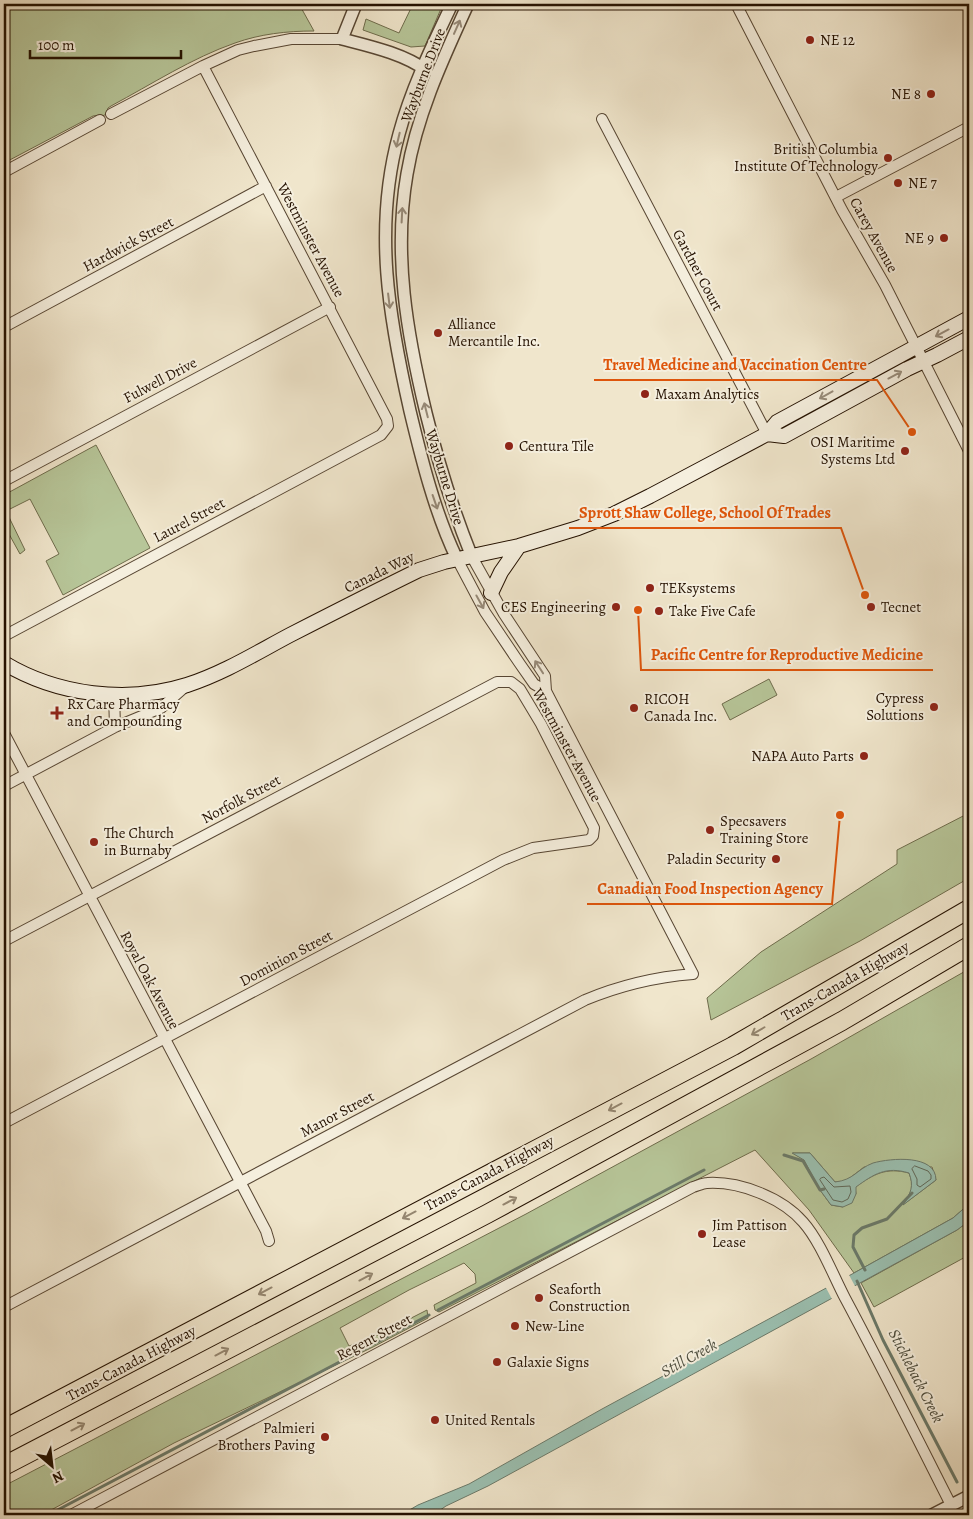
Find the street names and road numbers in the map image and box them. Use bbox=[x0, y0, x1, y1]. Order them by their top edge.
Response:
street label: Wayburne Drive bbox=[396, 25, 450, 126]
street label: Westminster Avenue bbox=[272, 179, 350, 301]
street label: Carey Avenue bbox=[845, 194, 903, 276]
street label: Hardwick Street bbox=[79, 212, 177, 276]
street label: Gardner Court bbox=[668, 226, 728, 314]
street label: Fulwell Drive bbox=[120, 352, 200, 408]
street label: Wayburne Drive bbox=[421, 426, 469, 528]
street label: Laurel Street bbox=[150, 493, 228, 547]
street label: Canada Way bbox=[341, 546, 418, 598]
street label: Westminster Avenue bbox=[527, 684, 607, 805]
street label: Norfolk Street bbox=[198, 770, 284, 828]
street label: Dominion Street bbox=[236, 925, 336, 991]
street label: Royal Oak Avenue bbox=[116, 927, 184, 1033]
street label: Trans-Canada Highway bbox=[778, 936, 913, 1026]
street label: Manor Street bbox=[297, 1086, 377, 1142]
street label: Trans-Canada Highway bbox=[421, 1130, 558, 1216]
street label: Regent Street bbox=[333, 1309, 415, 1365]
street label: Trans-Canada Highway bbox=[63, 1320, 200, 1406]

